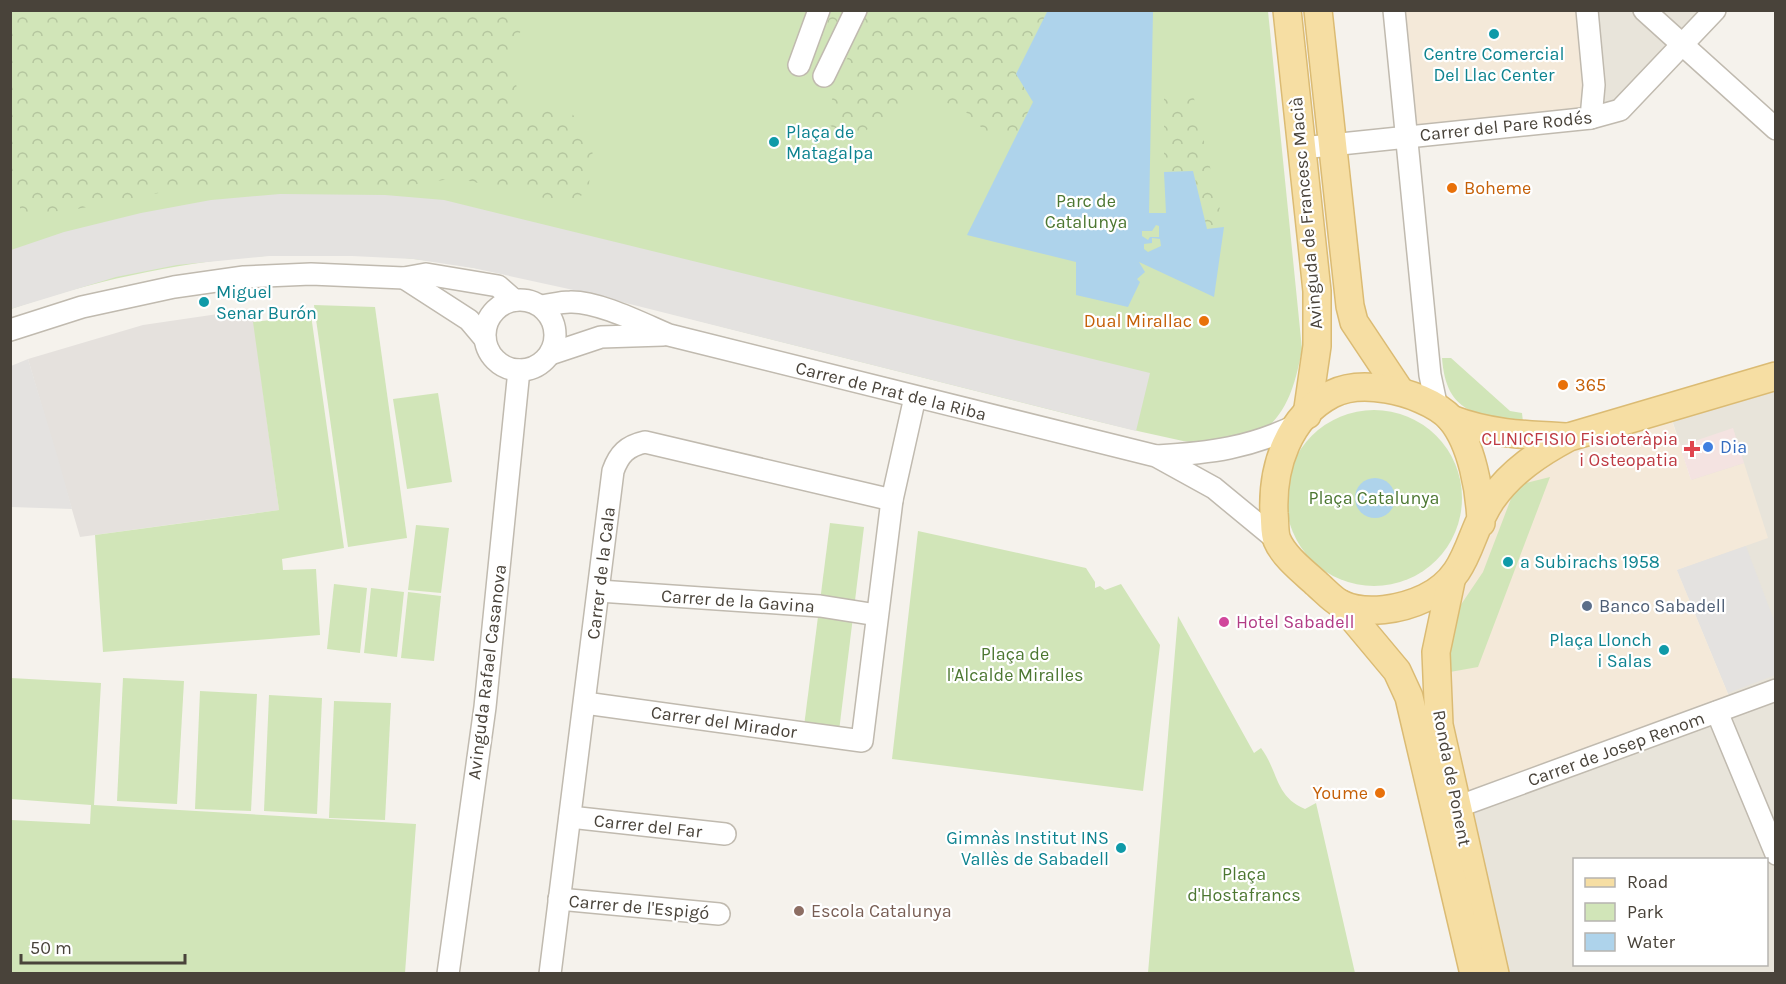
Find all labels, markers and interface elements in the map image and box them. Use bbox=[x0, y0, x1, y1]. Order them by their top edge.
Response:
marker: Centre Comercial Del Llac Center bbox=[1487, 27, 1501, 41]
place label: Centre Comercial Del Llac Center bbox=[1424, 43, 1565, 86]
street label: Avinguda de Francesc Macià bbox=[1285, 96, 1327, 330]
street label: Carrer del Pare Rodés bbox=[1419, 106, 1593, 146]
place label: Plaça de Matagalpa bbox=[786, 121, 873, 164]
marker: Plaça de Matagalpa bbox=[767, 135, 781, 149]
place label: Boheme bbox=[1464, 177, 1531, 199]
marker: Boheme bbox=[1445, 181, 1459, 195]
park label: Parc de Catalunya bbox=[1045, 190, 1127, 233]
place label: Miguel Senar Burón bbox=[216, 281, 317, 324]
marker: Miguel Senar Burón bbox=[197, 295, 211, 309]
place label: Dual Mirallac bbox=[1084, 310, 1192, 332]
marker: Dual Mirallac bbox=[1197, 314, 1211, 328]
street label: Carrer de Prat de la Riba bbox=[793, 357, 989, 425]
place label: 365 bbox=[1575, 374, 1606, 396]
marker: 365 bbox=[1556, 378, 1570, 392]
place label: CLINICFISIO Fisioteràpia i Osteopatia bbox=[1481, 428, 1678, 471]
place label: Dia bbox=[1720, 436, 1747, 458]
marker: CLINICFISIO Fisioteràpia i Osteopatia bbox=[1683, 440, 1701, 458]
marker: Dia bbox=[1701, 440, 1715, 454]
park label: Plaça Catalunya bbox=[1308, 487, 1440, 509]
street label: Carrer de la Cala bbox=[582, 506, 620, 640]
place label: a Subirachs 1958 bbox=[1520, 551, 1660, 573]
marker: a Subirachs 1958 bbox=[1501, 555, 1515, 569]
street label: Avinguda Rafael Casanova bbox=[463, 563, 511, 781]
street label: Carrer de la Gavina bbox=[660, 585, 816, 617]
place label: Banco Sabadell bbox=[1599, 595, 1726, 617]
marker: Banco Sabadell bbox=[1580, 599, 1594, 613]
place label: Hotel Sabadell bbox=[1236, 611, 1355, 633]
marker: Hotel Sabadell bbox=[1217, 615, 1231, 629]
place label: Plaça Llonch i Salas bbox=[1549, 629, 1652, 672]
park label: Plaça de l'Alcalde Miralles bbox=[946, 643, 1084, 686]
marker: Plaça Llonch i Salas bbox=[1657, 643, 1671, 657]
street label: Carrer del Mirador bbox=[650, 701, 799, 743]
street label: Carrer de Josep Renom bbox=[1525, 707, 1707, 791]
street label: Ronda de Ponent bbox=[1428, 708, 1476, 848]
place label: Youme bbox=[1312, 782, 1368, 804]
marker: Youme bbox=[1373, 786, 1387, 800]
street label: Carrer del Far bbox=[593, 809, 704, 843]
place label: Gimnàs Institut INS Vallès de Sabadell bbox=[946, 827, 1109, 870]
marker: Gimnàs Institut INS Vallès de Sabadell bbox=[1114, 841, 1128, 855]
legend bbox=[1573, 858, 1768, 966]
park label: Plaça d'Hostafrancs bbox=[1187, 863, 1301, 906]
text: Road bbox=[1627, 871, 1668, 893]
street label: Carrer de l'Espigó bbox=[568, 890, 710, 924]
place label: Escola Catalunya bbox=[811, 900, 952, 922]
text: Park bbox=[1627, 901, 1664, 923]
marker: Escola Catalunya bbox=[792, 904, 806, 918]
scale bar bbox=[21, 927, 184, 965]
text: Water bbox=[1627, 931, 1675, 953]
text: 50 m bbox=[30, 937, 72, 959]

